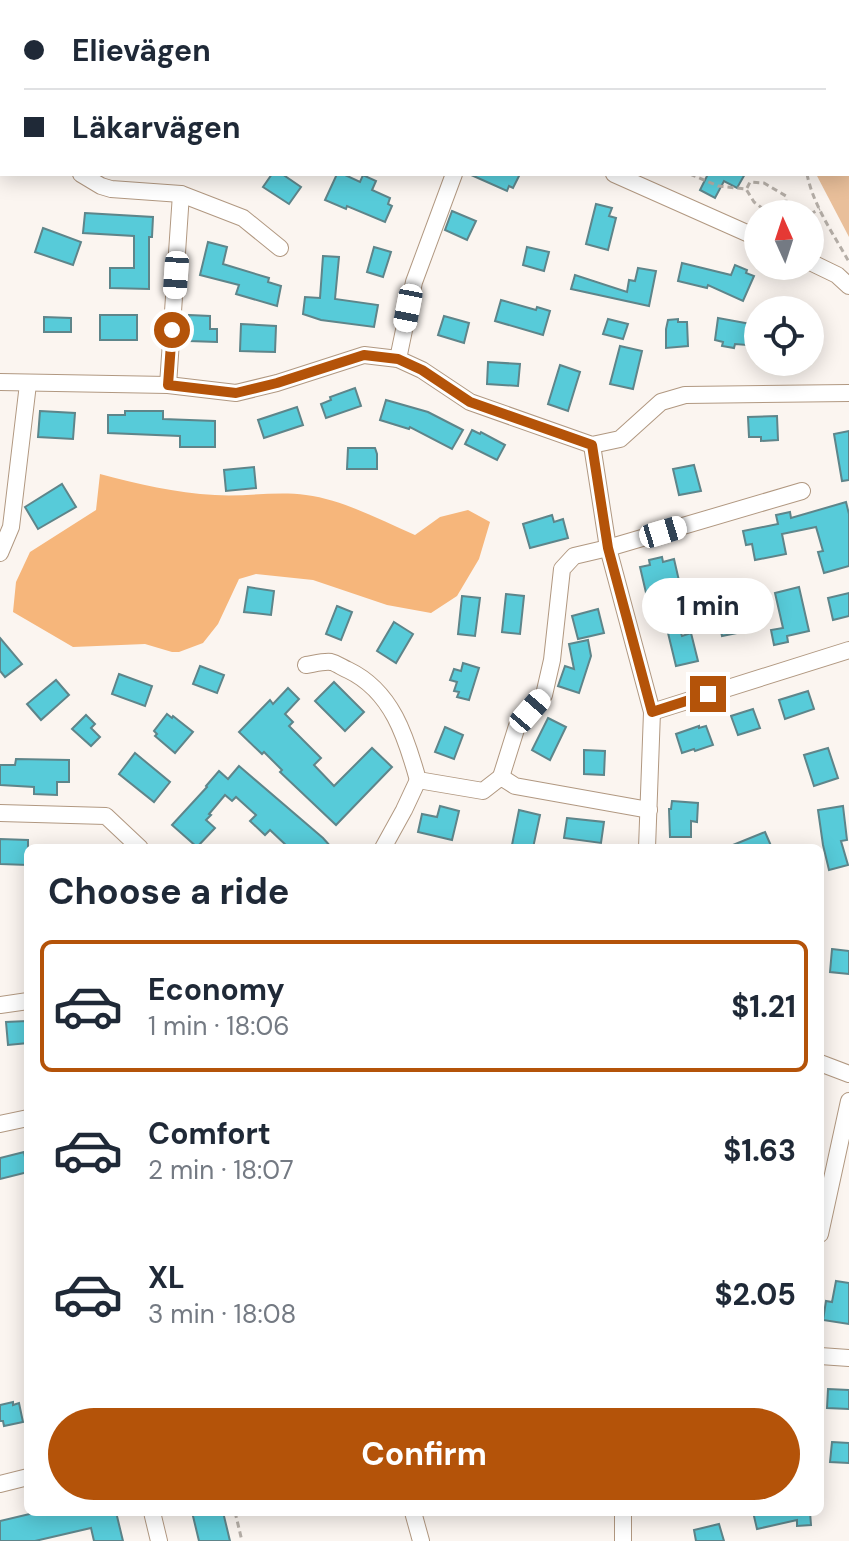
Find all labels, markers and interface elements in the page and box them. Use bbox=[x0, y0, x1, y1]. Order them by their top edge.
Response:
text: Elievägen bbox=[72, 31, 211, 70]
text: Läkarvägen bbox=[72, 108, 240, 147]
north arrow bbox=[744, 200, 824, 280]
map controls bbox=[744, 200, 824, 376]
car bbox=[162, 250, 190, 300]
car bbox=[392, 282, 424, 334]
button: locate bbox=[744, 296, 824, 376]
route start bbox=[154, 312, 190, 348]
car bbox=[637, 514, 689, 550]
callout: 1 min bbox=[642, 578, 774, 634]
text: 1 min bbox=[676, 589, 740, 623]
route end bbox=[690, 676, 726, 712]
car bbox=[505, 685, 555, 737]
text: Choose a ride bbox=[48, 868, 289, 915]
icon: car bbox=[52, 970, 124, 1042]
text: Economy bbox=[148, 970, 285, 1009]
text: $1.21 bbox=[731, 987, 796, 1026]
text: 1 min · 18:06 bbox=[148, 1009, 290, 1043]
icon: car bbox=[52, 1114, 124, 1186]
text: Comfort bbox=[148, 1114, 271, 1153]
text: $1.63 bbox=[723, 1131, 796, 1170]
text: 2 min · 18:07 bbox=[148, 1153, 294, 1187]
icon: car bbox=[52, 1258, 124, 1330]
text: XL bbox=[148, 1258, 185, 1297]
text: $2.05 bbox=[714, 1275, 796, 1314]
text: 3 min · 18:08 bbox=[148, 1297, 296, 1331]
button: Confirm bbox=[48, 1408, 800, 1500]

